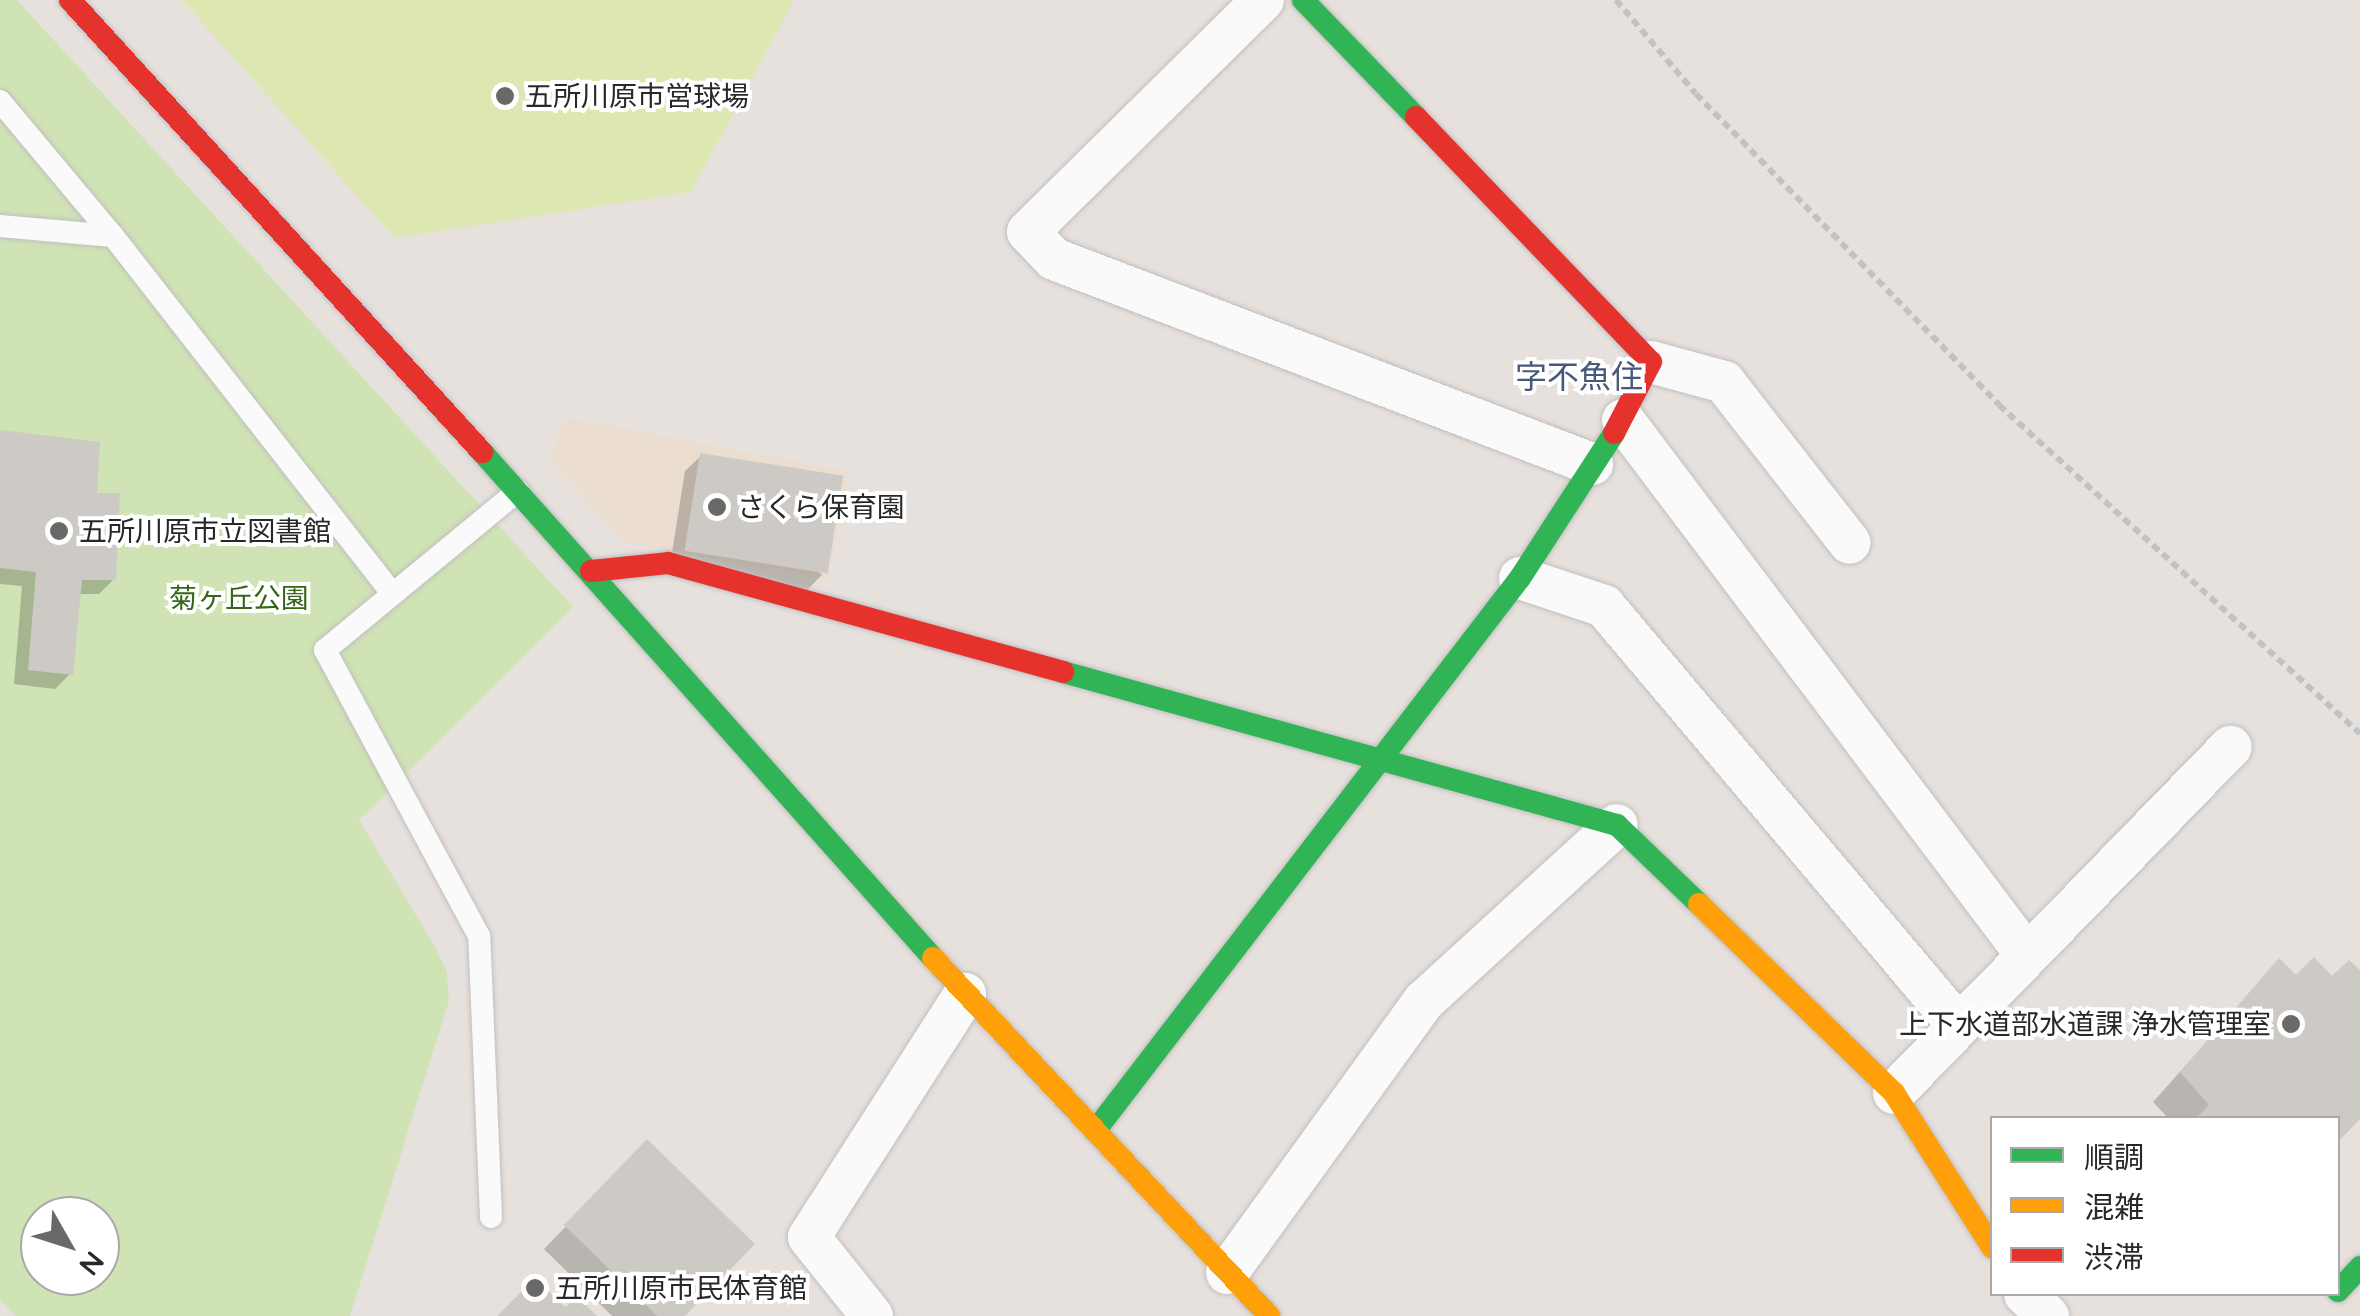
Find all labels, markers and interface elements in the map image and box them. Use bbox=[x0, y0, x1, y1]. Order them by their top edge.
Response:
place label: 五所川原市営球場 bbox=[525, 79, 749, 113]
marker: 五所川原市営球場 bbox=[494, 85, 516, 107]
district label: 字不魚住 bbox=[1515, 357, 1643, 395]
place label: さくら保育園 bbox=[737, 490, 905, 524]
marker: さくら保育園 bbox=[706, 496, 728, 518]
place label: 五所川原市立図書館 bbox=[79, 514, 331, 548]
marker: 五所川原市立図書館 bbox=[48, 520, 70, 542]
park label: 菊ヶ丘公園 bbox=[169, 581, 309, 615]
place label: 上下水道部水道課 浄水管理室 bbox=[1899, 1007, 2271, 1041]
marker: 上下水道部水道課 浄水管理室 bbox=[2280, 1013, 2302, 1035]
legend bbox=[1990, 1116, 2340, 1296]
text: 順調 bbox=[2084, 1138, 2144, 1176]
text: 混雑 bbox=[2084, 1188, 2144, 1226]
north arrow bbox=[20, 1196, 120, 1296]
text: 渋滞 bbox=[2084, 1238, 2144, 1276]
text: N bbox=[72, 1245, 112, 1283]
place label: 五所川原市民体育館 bbox=[555, 1271, 807, 1305]
marker: 五所川原市民体育館 bbox=[524, 1277, 546, 1299]

